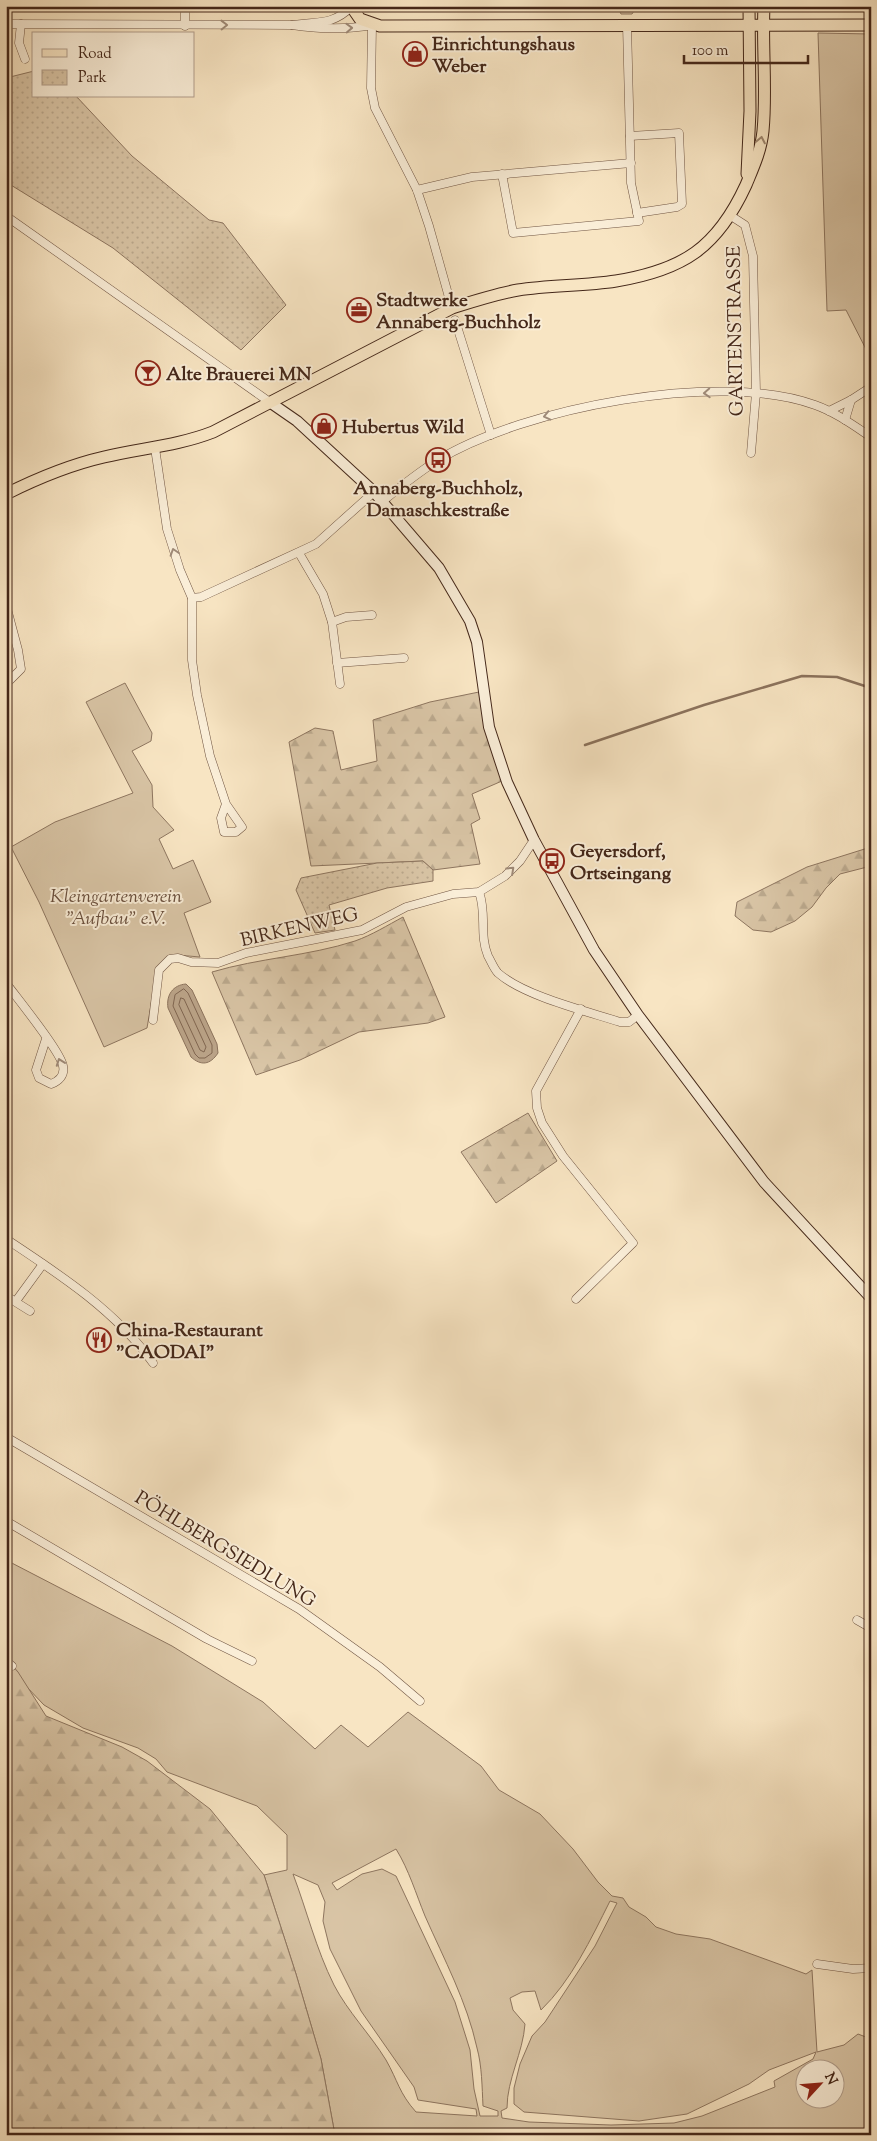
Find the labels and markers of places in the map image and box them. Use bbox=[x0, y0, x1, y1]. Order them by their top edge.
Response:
place label: Einrichtungshaus Weber bbox=[432, 32, 576, 81]
shop icon: Einrichtungshaus Weber bbox=[402, 41, 428, 67]
place label: Stadtwerke Annaberg-Buchholz bbox=[376, 288, 541, 337]
office icon: Stadtwerke Annaberg-Buchholz bbox=[346, 297, 372, 323]
bar icon: Alte Brauerei MN bbox=[135, 360, 161, 386]
place label: Alte Brauerei MN bbox=[166, 362, 311, 389]
shop icon: Hubertus Wild bbox=[311, 413, 337, 439]
place label: Hubertus Wild bbox=[342, 415, 465, 442]
bus stop icon: Annaberg-Buchholz, Damaschkestraße bbox=[425, 447, 451, 473]
place label: Annaberg-Buchholz, Damaschkestraße bbox=[353, 476, 523, 525]
place label: Geyersdorf, Ortseingang bbox=[570, 839, 672, 888]
bus stop icon: Geyersdorf, Ortseingang bbox=[539, 848, 565, 874]
place label: China-Restaurant "CAODAI" bbox=[116, 1318, 263, 1367]
restaurant icon: China-Restaurant "CAODAI" bbox=[86, 1327, 112, 1353]

